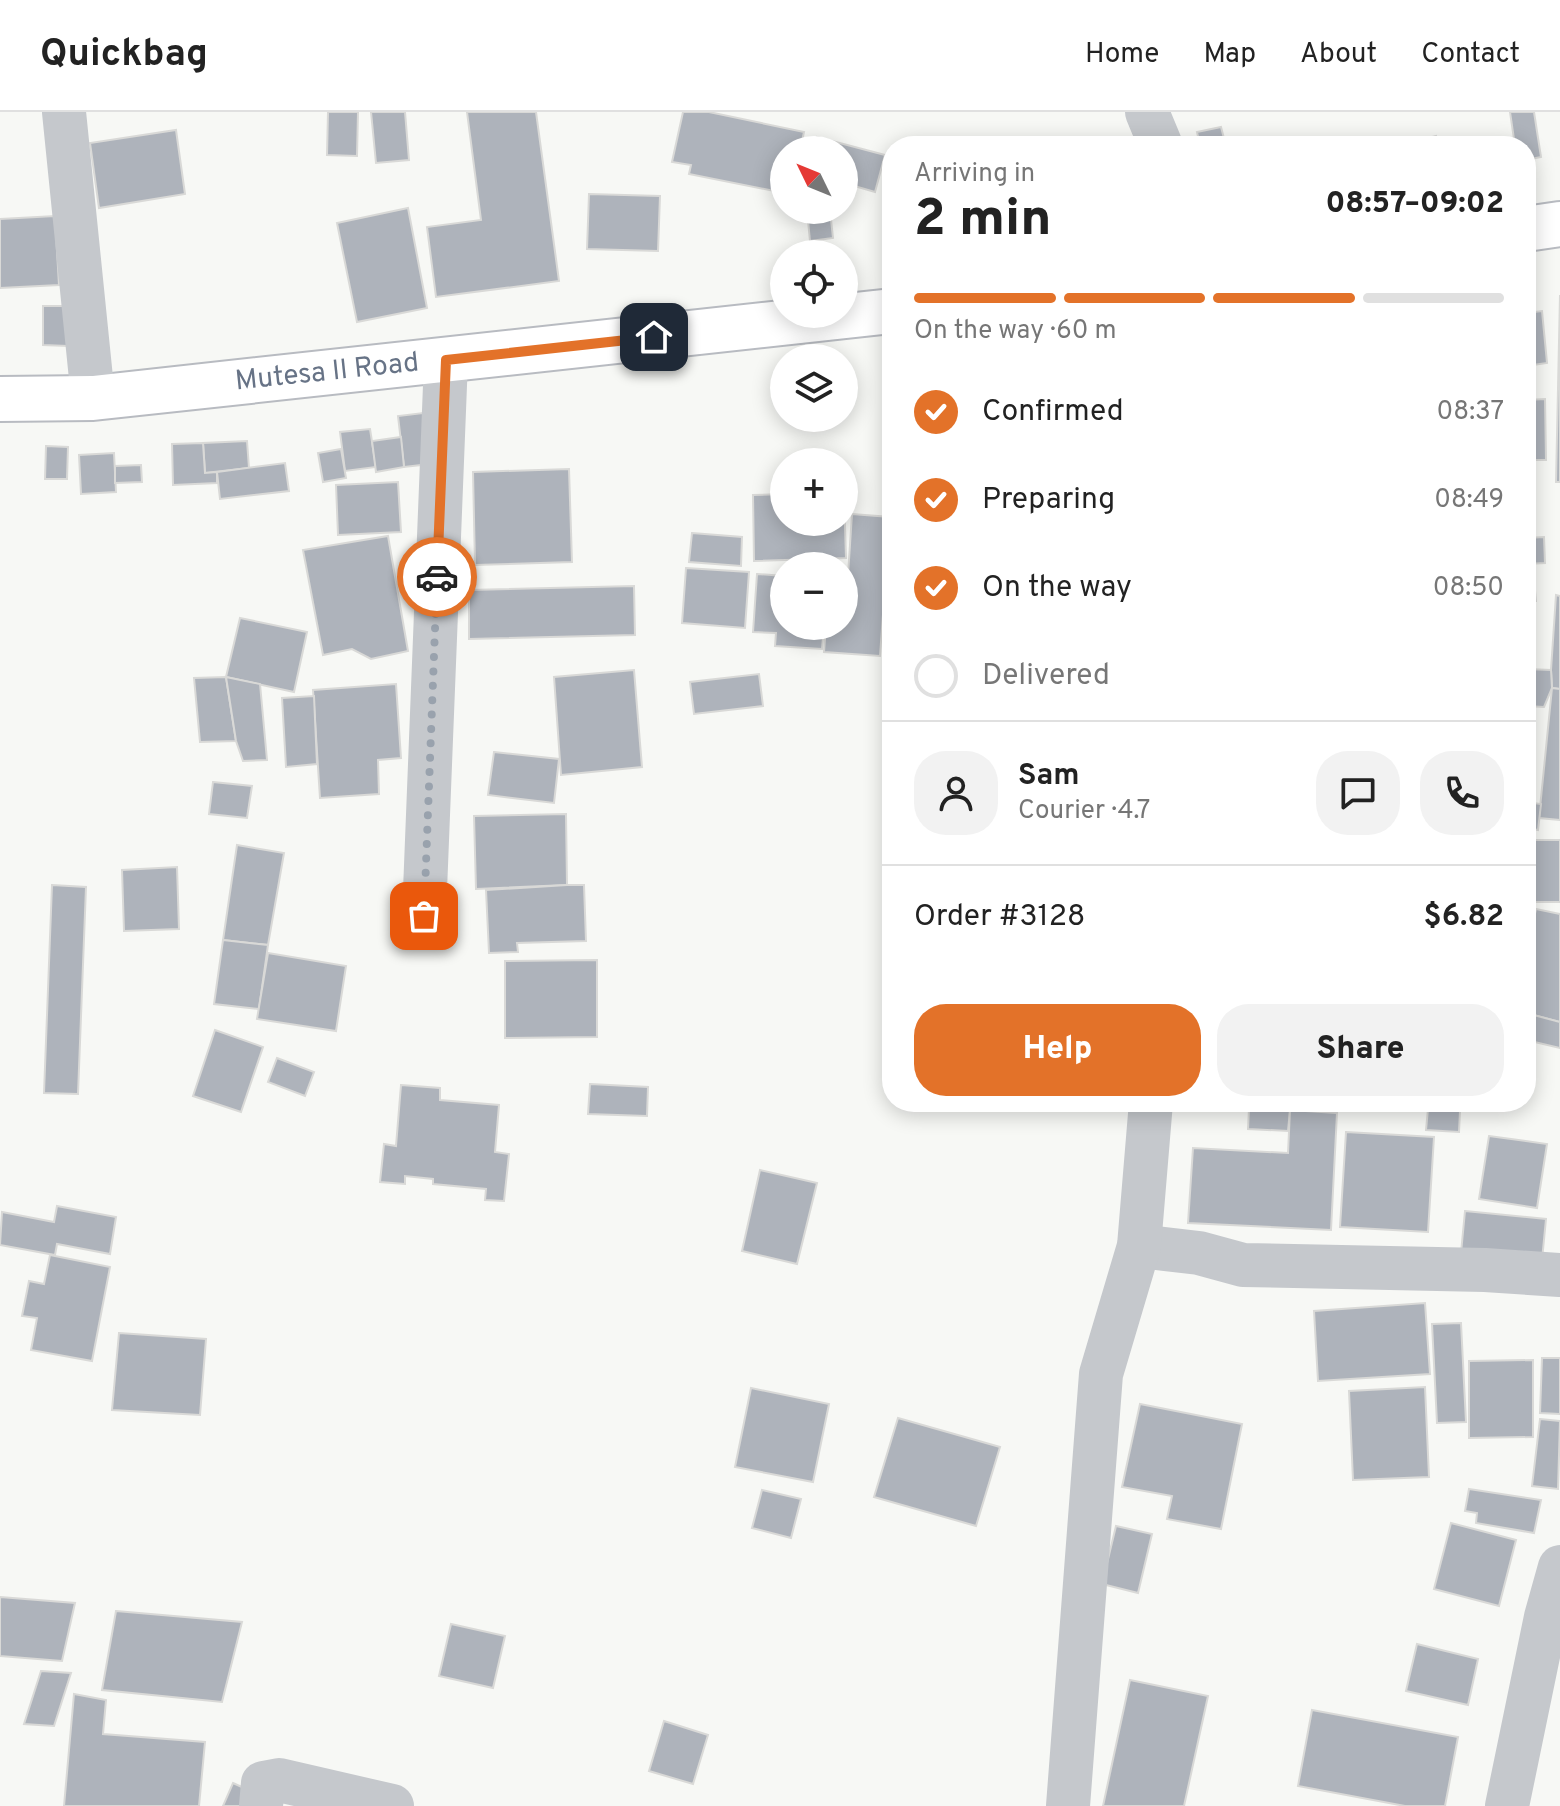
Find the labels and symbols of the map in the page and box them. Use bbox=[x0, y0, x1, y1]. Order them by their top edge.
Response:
north arrow bbox=[770, 136, 858, 224]
pin bbox=[620, 303, 688, 371]
street label: Mutesa II Road bbox=[233, 345, 421, 401]
courier bbox=[397, 537, 477, 617]
pin bbox=[390, 882, 458, 950]

